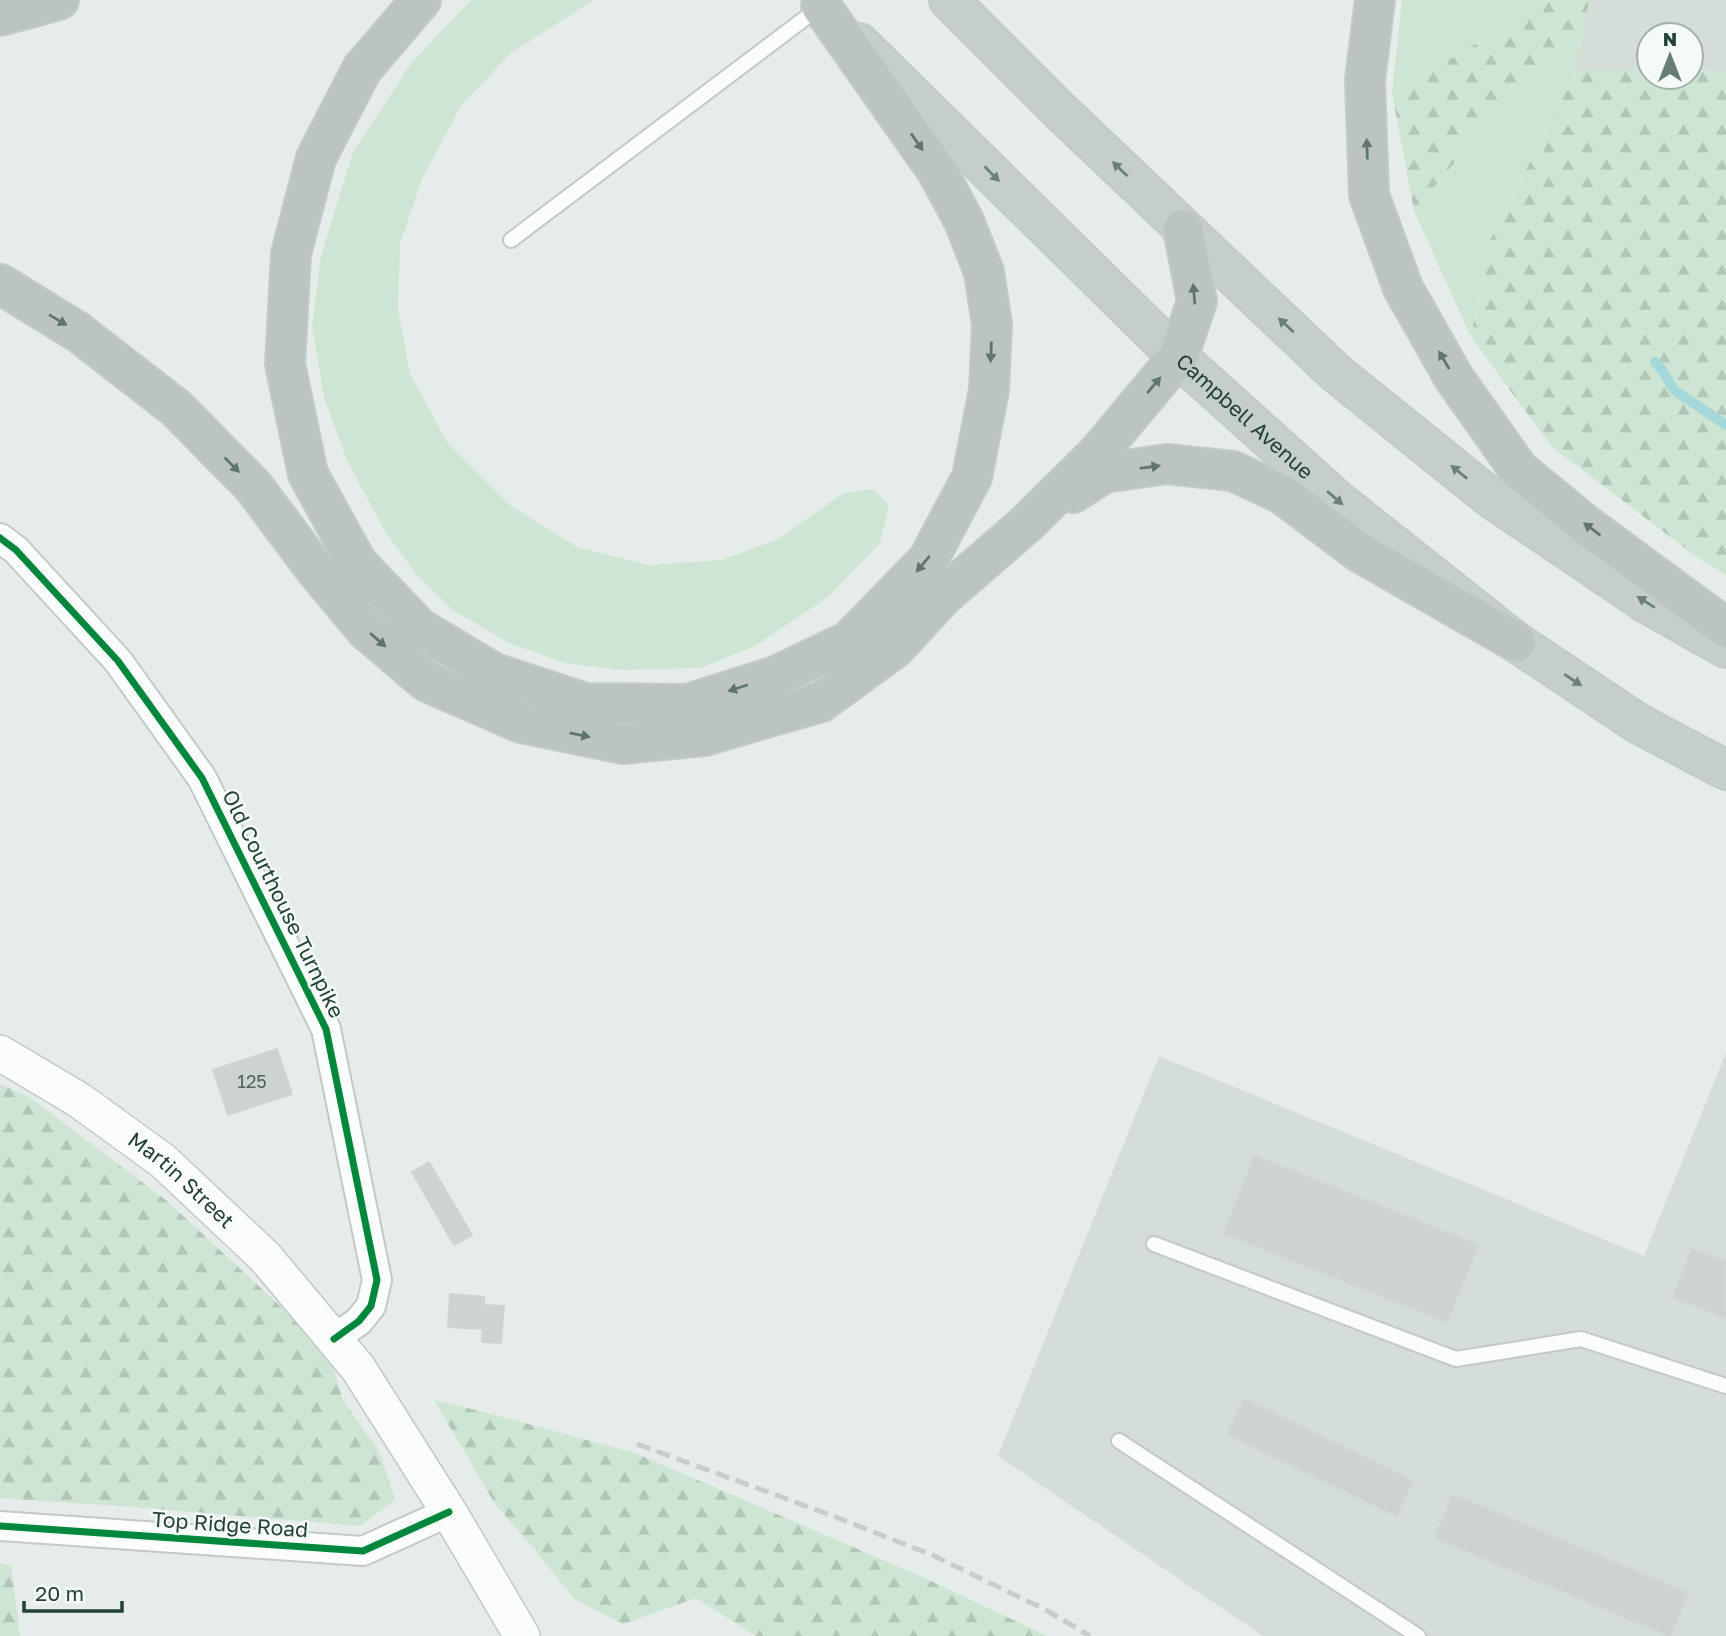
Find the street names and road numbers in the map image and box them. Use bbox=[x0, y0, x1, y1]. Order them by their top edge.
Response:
street label: Campbell Avenue bbox=[1171, 348, 1319, 484]
street label: Old Courthouse Turnpike bbox=[217, 785, 351, 1022]
street label: Martin Street bbox=[123, 1126, 240, 1233]
street label: Top Ridge Road bbox=[151, 1506, 309, 1542]

